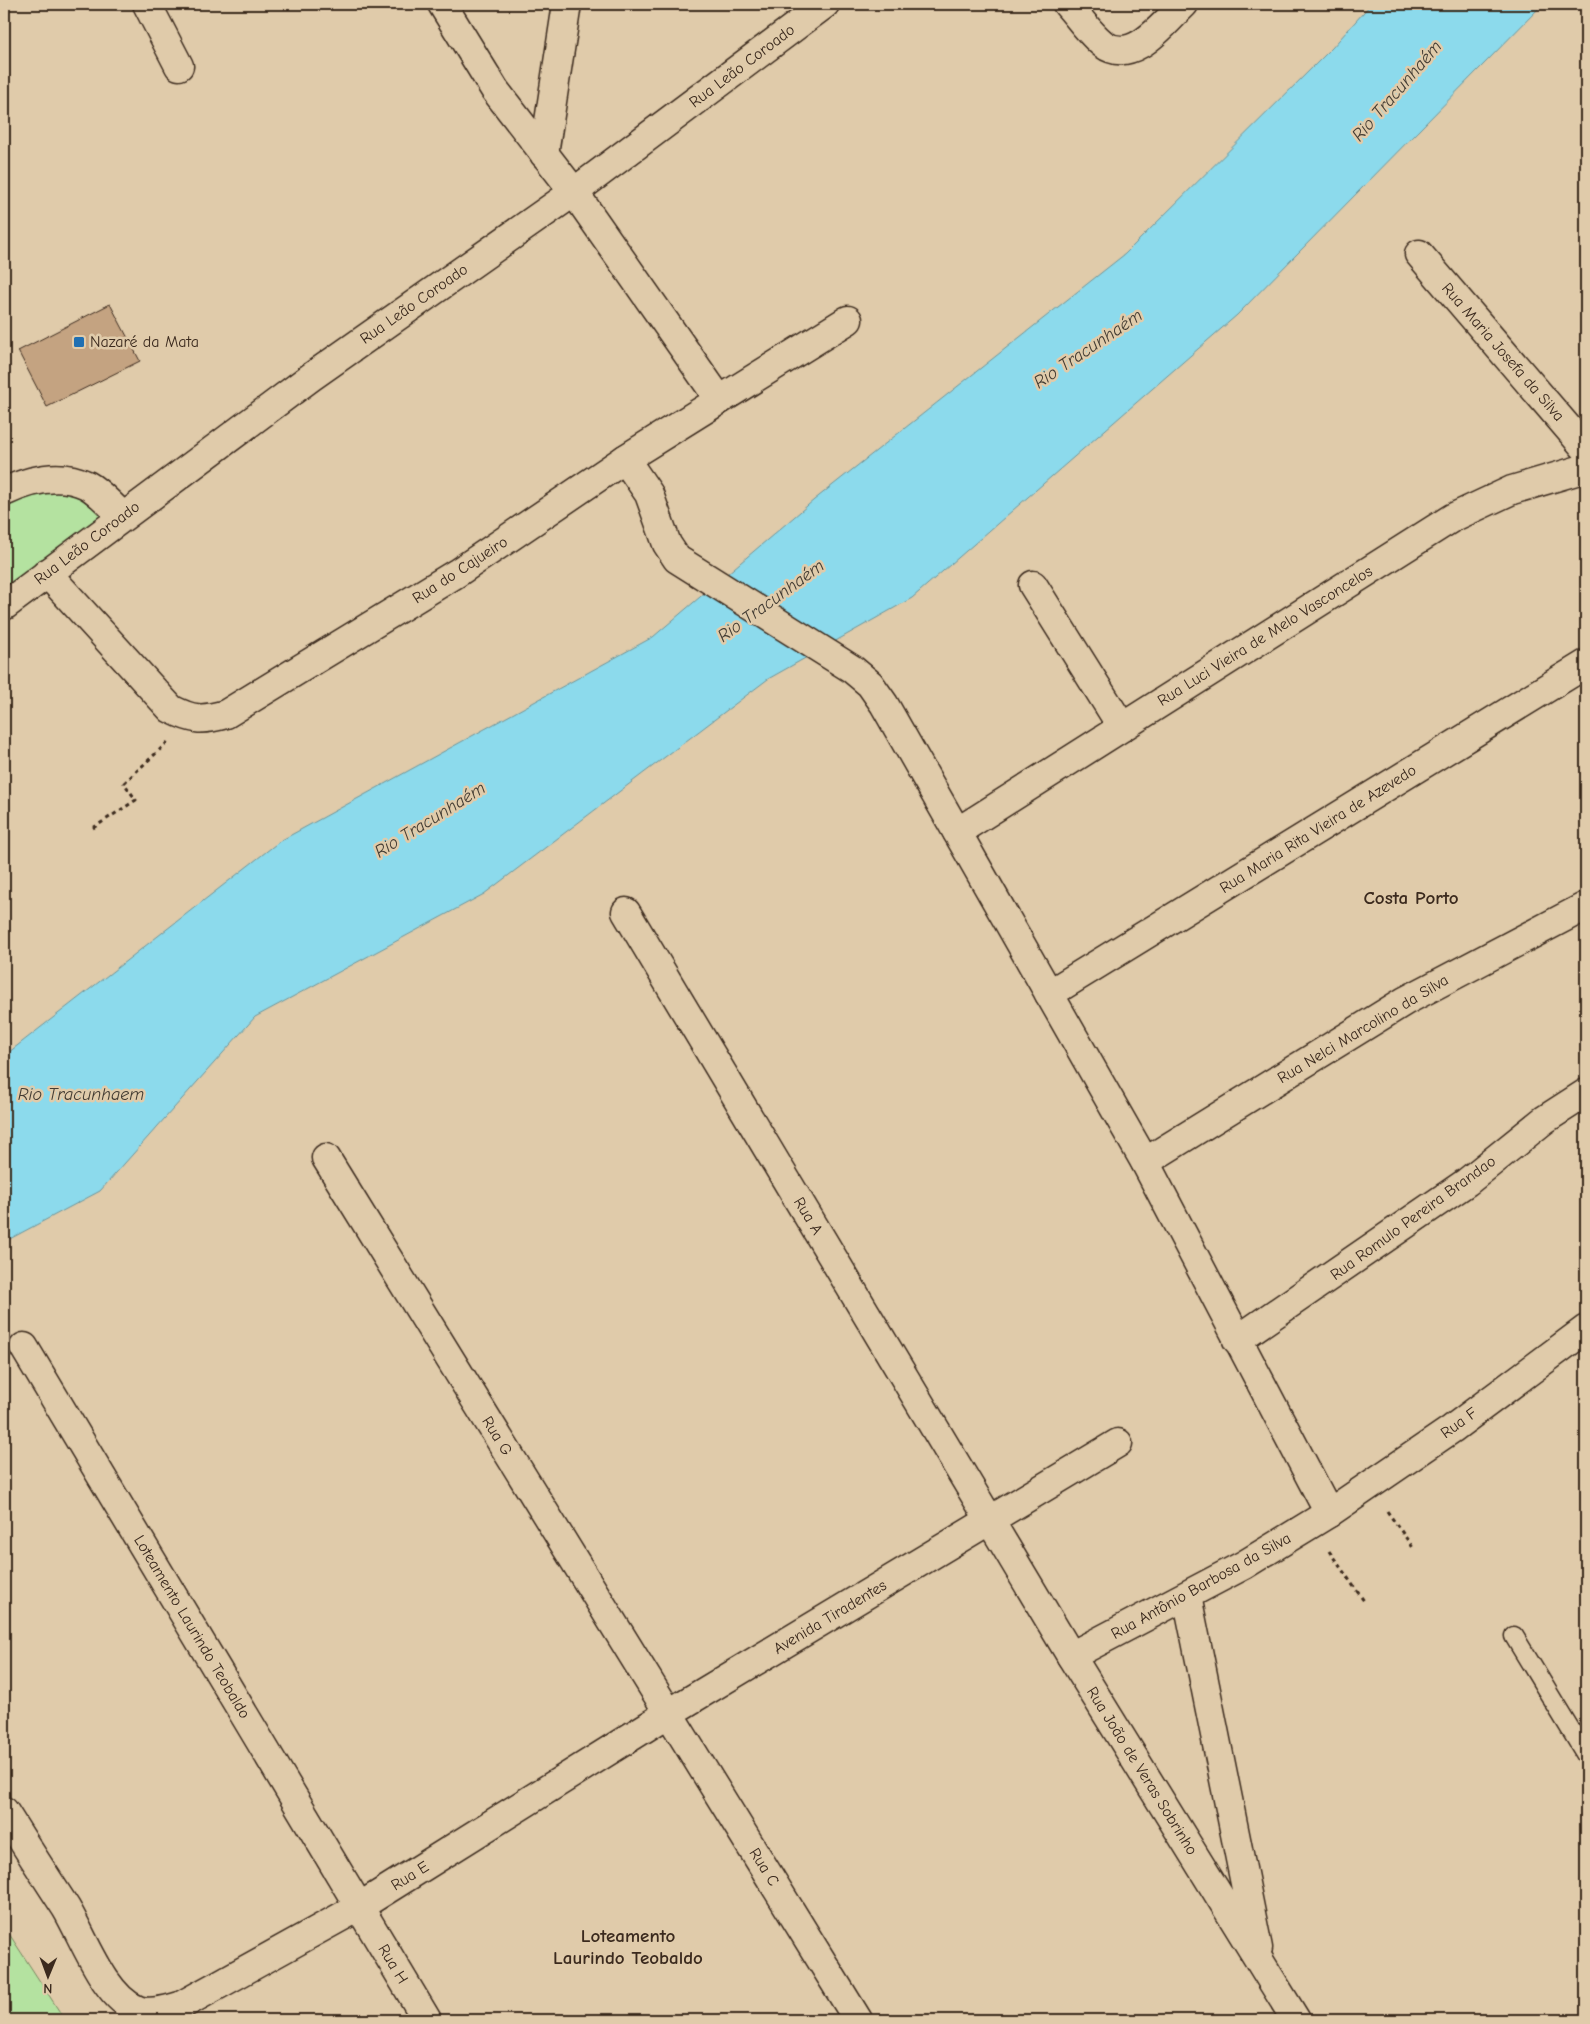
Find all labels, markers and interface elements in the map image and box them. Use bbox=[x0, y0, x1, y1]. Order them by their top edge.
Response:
street label: Rua Leão Coroado bbox=[686, 21, 798, 111]
water label: Rio Tracunhaém bbox=[1348, 36, 1446, 146]
street label: Rua Leão Coroado bbox=[357, 260, 471, 348]
street label: Rua Maria Josefa da Silva bbox=[1438, 279, 1568, 425]
water label: Rio Tracunhaém bbox=[1030, 305, 1146, 393]
place label: Nazaré da Mata bbox=[90, 333, 199, 351]
marker: Nazaré da Mata bbox=[72, 335, 86, 349]
street label: Rua Leão Coroado bbox=[31, 498, 143, 588]
street label: Rua do Cajueiro bbox=[409, 533, 511, 607]
water label: Rio Tracunhaém bbox=[714, 555, 828, 647]
street label: Rua Luci Vieira de Melo Vasconcelos bbox=[1154, 562, 1376, 710]
street label: Rua Maria Rita Vieira de Azevedo bbox=[1217, 761, 1419, 897]
water label: Rio Tracunhaém bbox=[371, 778, 489, 862]
district label: Costa Porto bbox=[1363, 887, 1459, 909]
street label: Rua Nelci Marcolino da Silva bbox=[1274, 971, 1452, 1087]
water label: Rio Tracunhaem bbox=[18, 1084, 144, 1105]
street label: Rua Romulo Pereira Brandao bbox=[1327, 1152, 1499, 1284]
street label: Rua A bbox=[790, 1194, 826, 1238]
street label: Rua F bbox=[1437, 1403, 1481, 1442]
street label: Rua G bbox=[478, 1413, 516, 1459]
street label: Rua Antônio Barbosa da Silva bbox=[1108, 1529, 1294, 1643]
street label: Loteamento Laurindo Teobaldo bbox=[130, 1532, 254, 1722]
street label: Avenida Tiradentes bbox=[770, 1576, 890, 1658]
street label: Rua João de Veras Sobrinho bbox=[1083, 1684, 1201, 1858]
street label: Rua C bbox=[745, 1845, 783, 1889]
street label: Rua E bbox=[388, 1857, 432, 1894]
district label: Loteamento Laurindo Teobaldo bbox=[553, 1925, 703, 1969]
street label: Rua H bbox=[374, 1941, 412, 1987]
north arrow bbox=[22, 1952, 72, 2002]
text: N bbox=[43, 1980, 52, 1997]

